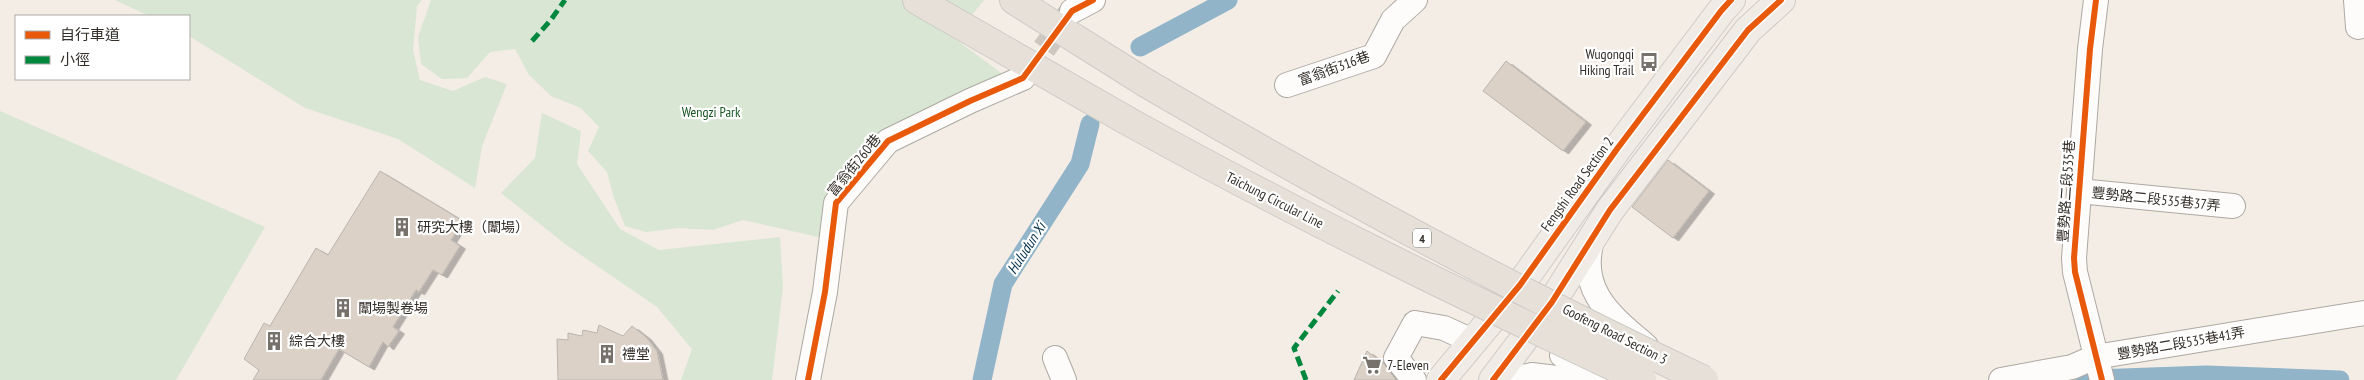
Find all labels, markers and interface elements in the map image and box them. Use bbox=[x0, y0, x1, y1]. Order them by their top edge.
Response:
legend bbox=[15, 15, 190, 80]
text: 自行車道 bbox=[60, 25, 120, 44]
place label: Wugongqi Hiking Trail bbox=[1579, 45, 1635, 79]
street label: 富翁街316巷 bbox=[1296, 47, 1372, 89]
text: 小徑 bbox=[60, 50, 90, 69]
bus stop icon: Wugongqi Hiking Trail bbox=[1638, 51, 1660, 73]
park label: Wengzi Park bbox=[682, 103, 741, 121]
street label: 富翁街260巷 bbox=[823, 130, 885, 200]
street label: Fengshi Road Section 2 bbox=[1537, 133, 1617, 235]
street label: 豐勢路二段535巷 bbox=[2053, 139, 2079, 243]
street label: Taichung Circular Line bbox=[1223, 168, 1327, 232]
street label: 豐勢路二段535巷37弄 bbox=[2091, 183, 2221, 215]
building icon: 研究大樓（闈場） bbox=[391, 216, 413, 238]
water label: Huludun Xi bbox=[1002, 217, 1051, 277]
place label: 研究大樓（闈場） bbox=[417, 218, 529, 236]
road number: 4 bbox=[1413, 228, 1431, 248]
building icon: 闈場製卷場 bbox=[332, 297, 354, 319]
place label: 闈場製卷場 bbox=[358, 299, 428, 317]
street label: Goofeng Road Section 3 bbox=[1560, 300, 1670, 368]
street label: 豐勢路二段535巷41弄 bbox=[2116, 323, 2246, 363]
building icon: 綜合大樓 bbox=[263, 330, 285, 352]
place label: 綜合大樓 bbox=[289, 332, 345, 350]
building icon: 禮堂 bbox=[596, 343, 618, 365]
place label: 禮堂 bbox=[622, 345, 650, 363]
supermarket icon: 7-Eleven bbox=[1361, 354, 1383, 376]
place label: 7-Eleven bbox=[1387, 356, 1429, 374]

